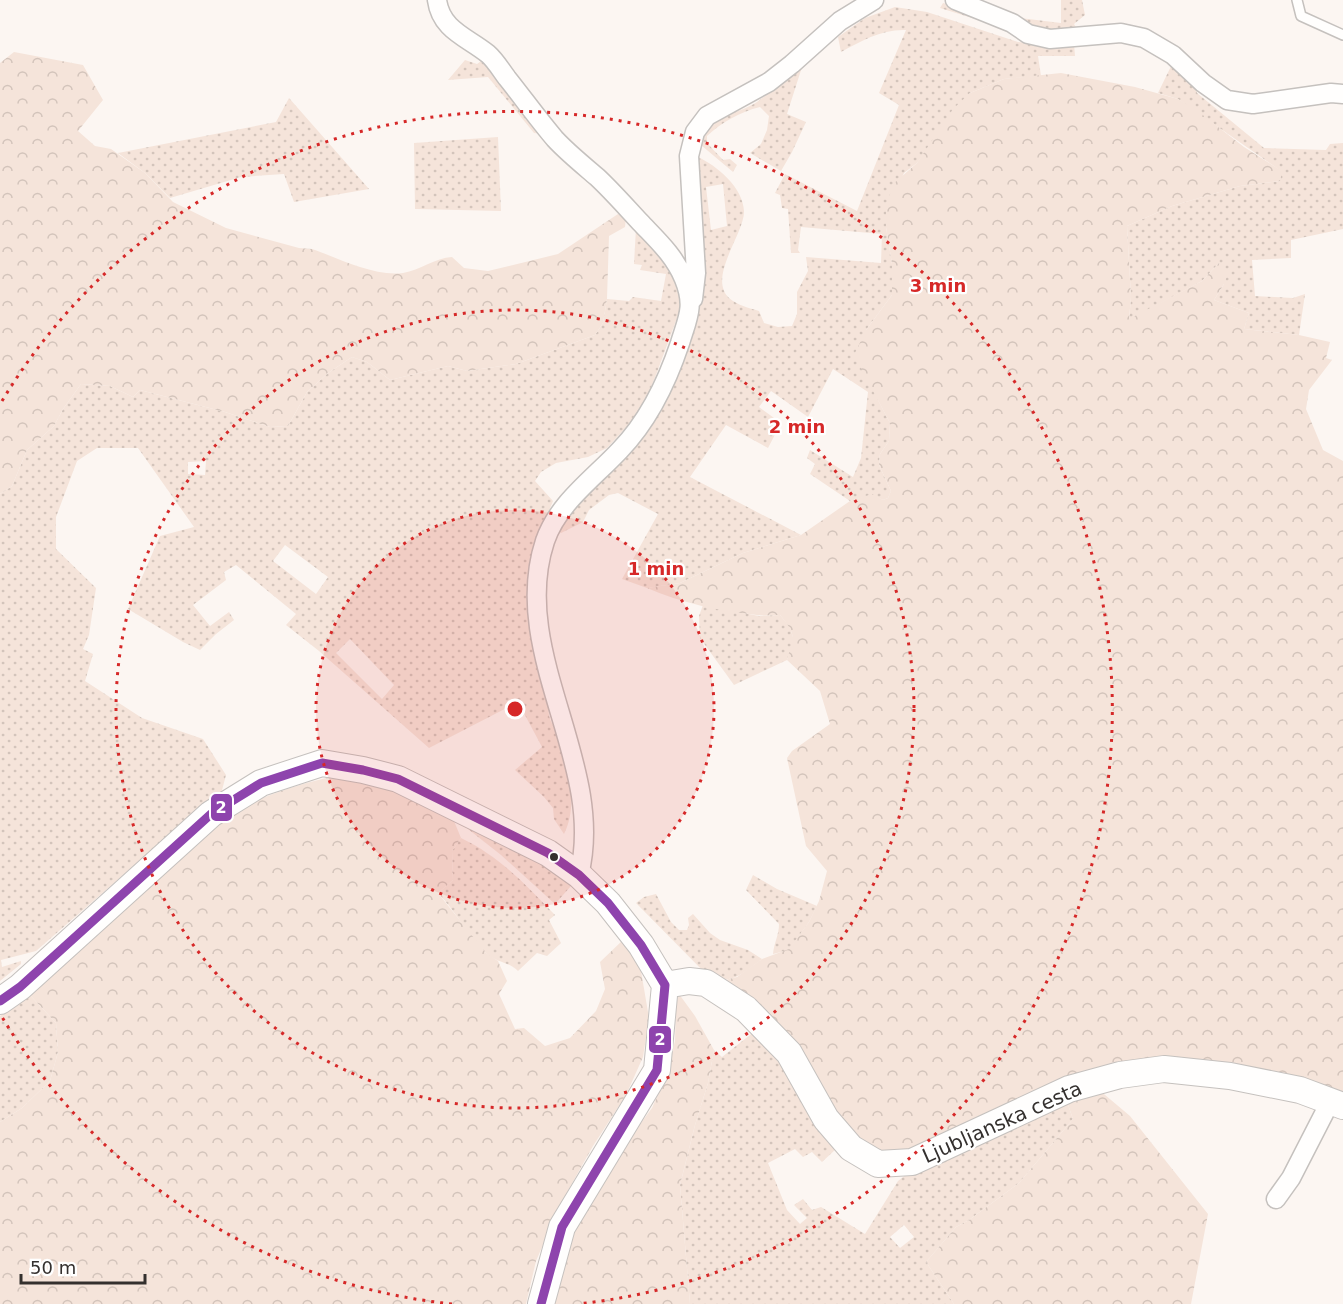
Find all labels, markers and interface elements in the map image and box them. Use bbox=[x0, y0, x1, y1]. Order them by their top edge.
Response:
text: 3 min bbox=[910, 275, 966, 296]
text: 2 min bbox=[769, 416, 825, 437]
text: 1 min bbox=[628, 558, 684, 579]
centre of rings bbox=[505, 699, 525, 719]
line badge: 2 bbox=[210, 793, 233, 822]
text: 2 bbox=[215, 798, 227, 817]
unlabelled marker bbox=[548, 851, 560, 863]
line badge: 2 bbox=[648, 1025, 672, 1054]
text: 2 bbox=[654, 1030, 666, 1049]
street label: Ljubljanska cesta bbox=[918, 1076, 1086, 1168]
scale bar bbox=[21, 1247, 146, 1285]
text: 50 m bbox=[30, 1257, 76, 1278]

